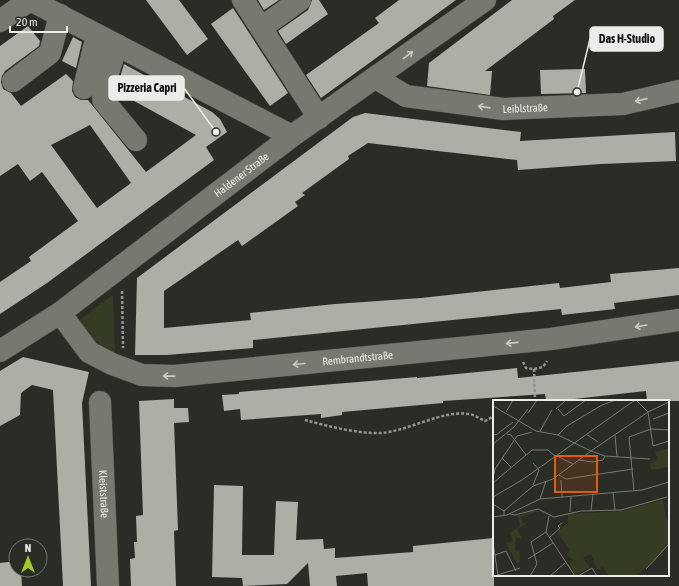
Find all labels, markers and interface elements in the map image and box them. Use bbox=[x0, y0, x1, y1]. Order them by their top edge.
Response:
scale bar bbox=[10, 8, 67, 34]
text: 20 m bbox=[16, 15, 38, 29]
callout: Das H-Studio bbox=[590, 27, 663, 51]
text: Das H-Studio bbox=[599, 32, 656, 46]
one-way arrow bbox=[402, 51, 413, 59]
callout: Pizzeria Capri bbox=[109, 76, 184, 100]
text: Pizzeria Capri bbox=[118, 81, 177, 95]
one-way arrow bbox=[635, 96, 648, 104]
street label: Leiblstraße bbox=[502, 101, 548, 115]
one-way arrow bbox=[478, 103, 491, 111]
street label: Haldener Straße bbox=[211, 150, 271, 199]
one-way arrow bbox=[634, 322, 647, 330]
one-way arrow bbox=[506, 340, 519, 347]
street label: Rembrandtstraße bbox=[322, 349, 393, 367]
one-way arrow bbox=[293, 360, 306, 367]
one-way arrow bbox=[163, 372, 176, 380]
inset map bbox=[493, 400, 669, 576]
street label: Kleiststraße bbox=[97, 470, 111, 518]
north arrow bbox=[8, 538, 48, 578]
text: N bbox=[25, 542, 31, 554]

